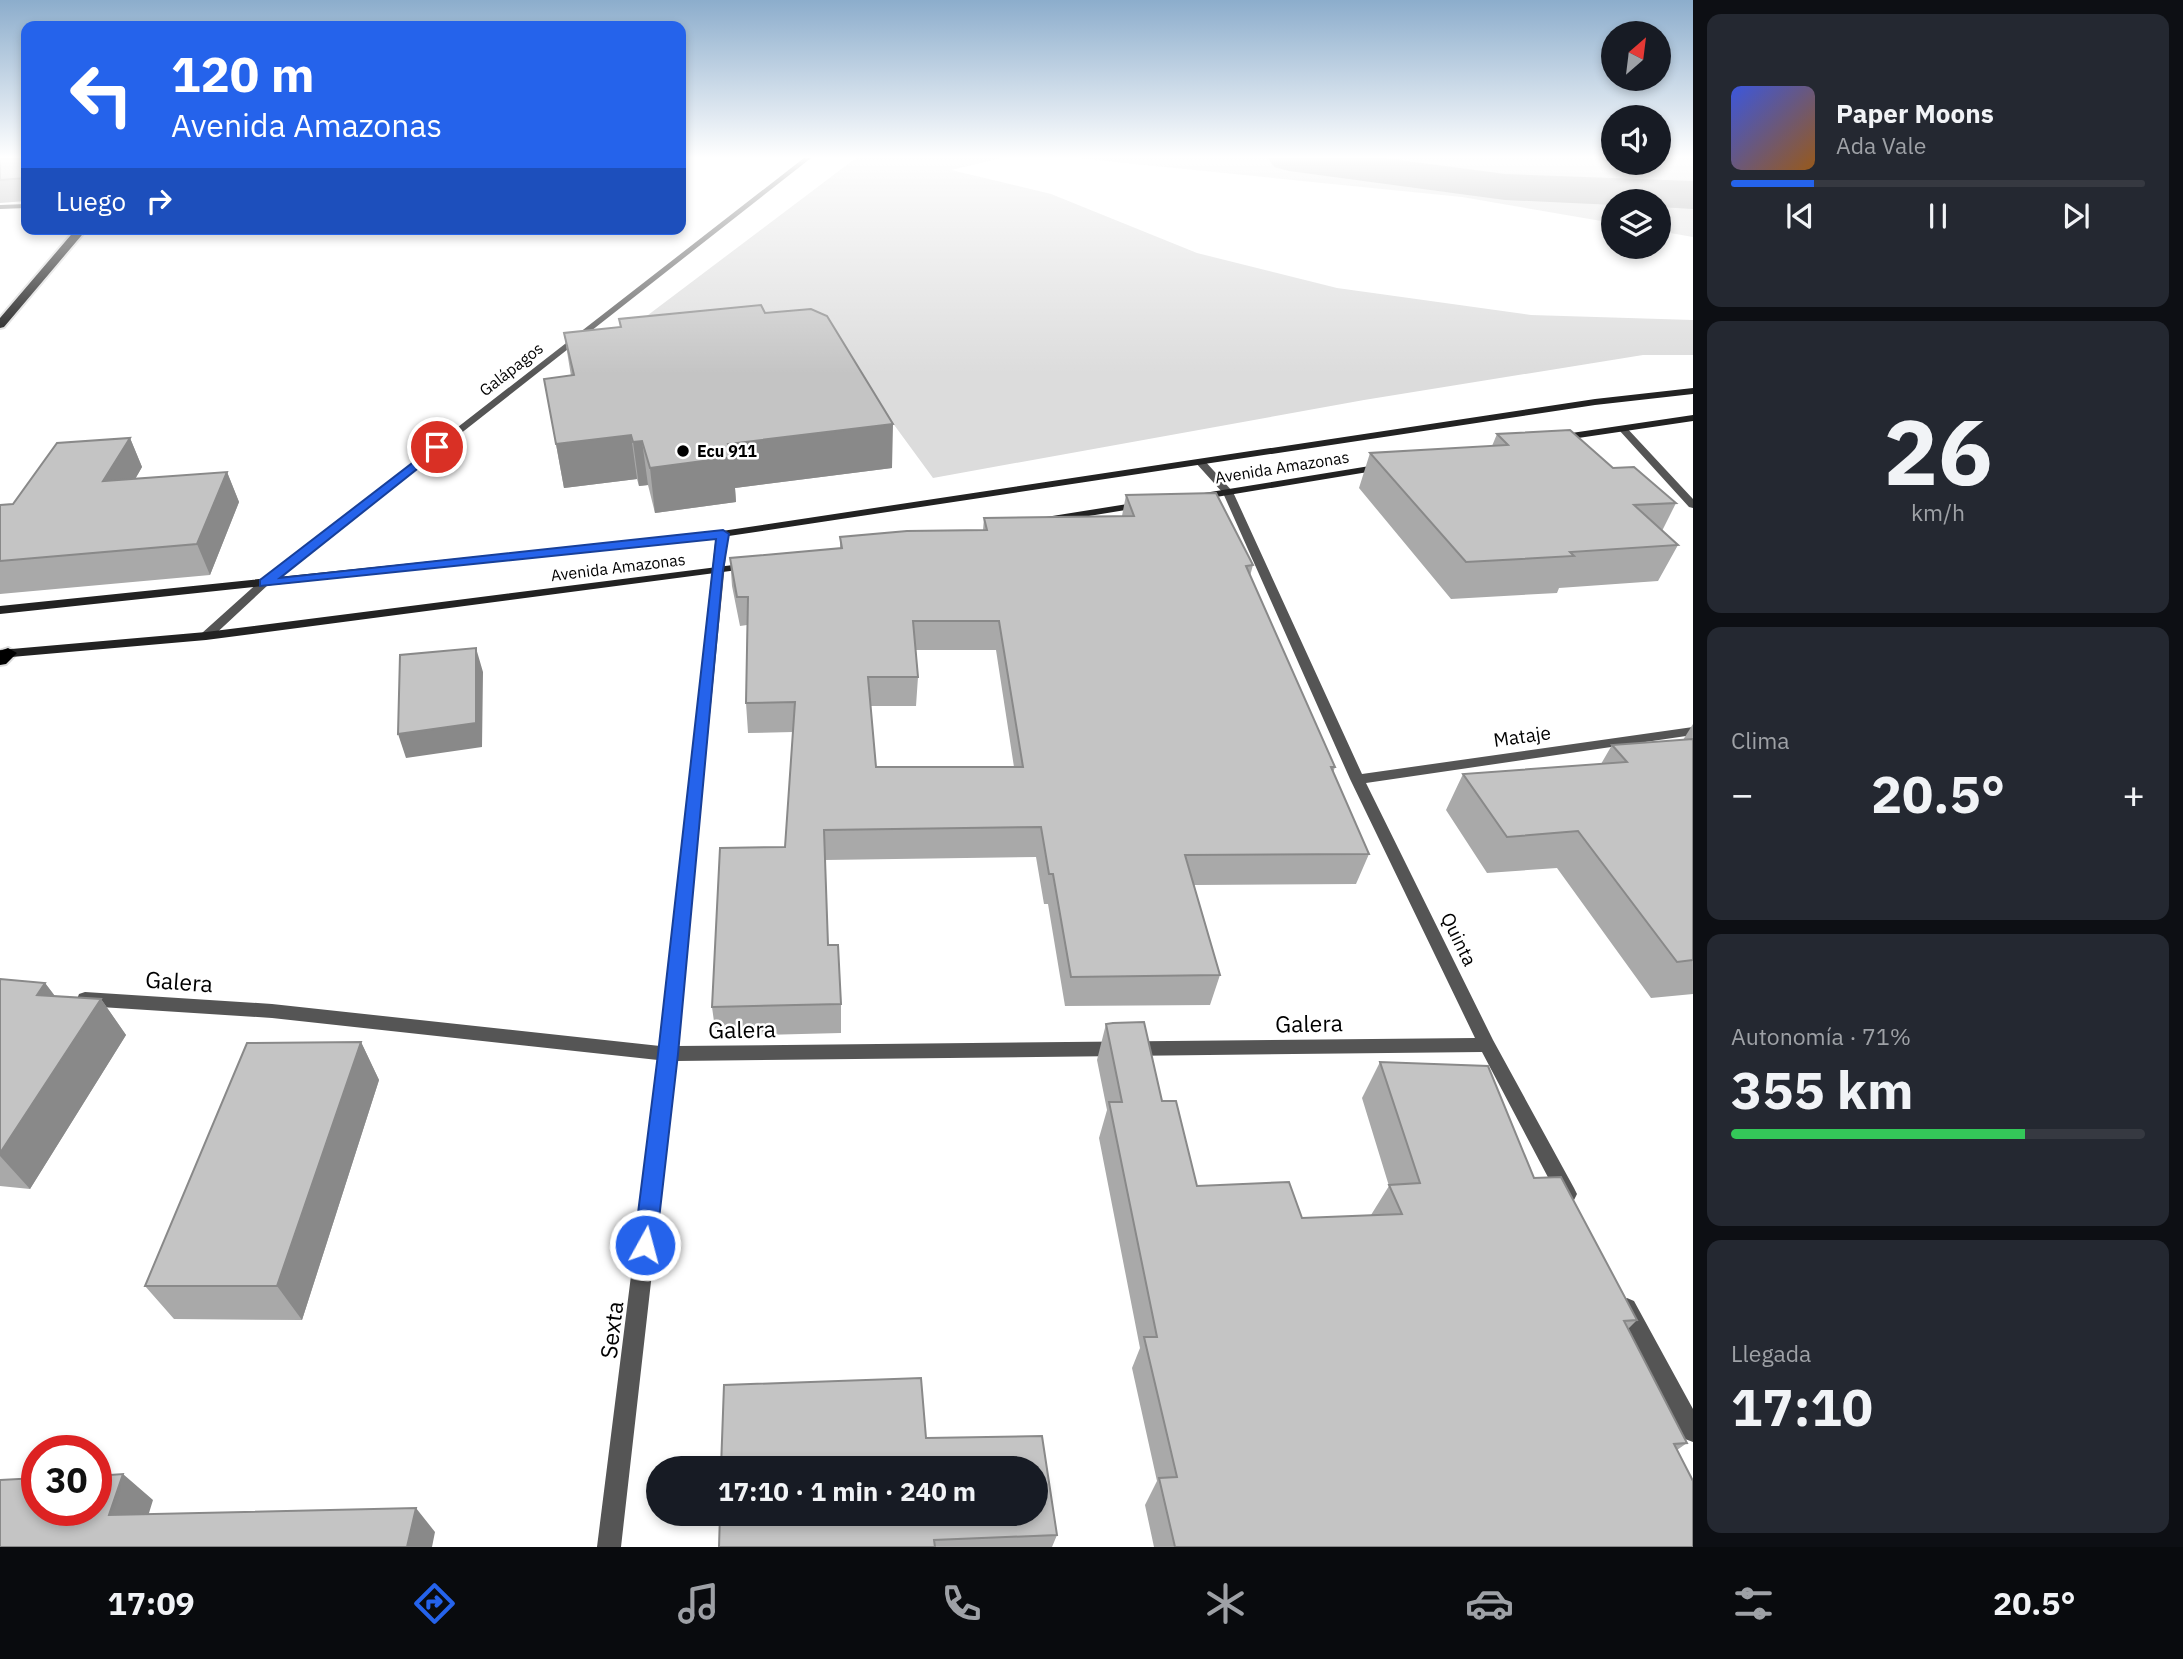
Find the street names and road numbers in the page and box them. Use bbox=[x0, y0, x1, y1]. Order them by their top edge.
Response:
street label: Galápagos bbox=[475, 338, 547, 400]
street label: Avenida Amazonas bbox=[1213, 447, 1351, 487]
street label: Avenida Amazonas bbox=[549, 549, 687, 585]
street label: Mataje bbox=[1492, 720, 1552, 752]
street label: Quinta bbox=[1436, 908, 1482, 970]
street label: Galera bbox=[144, 964, 214, 998]
street label: Galera bbox=[1275, 1007, 1343, 1039]
street label: Galera bbox=[708, 1013, 776, 1045]
street label: Sexta bbox=[593, 1299, 629, 1360]

